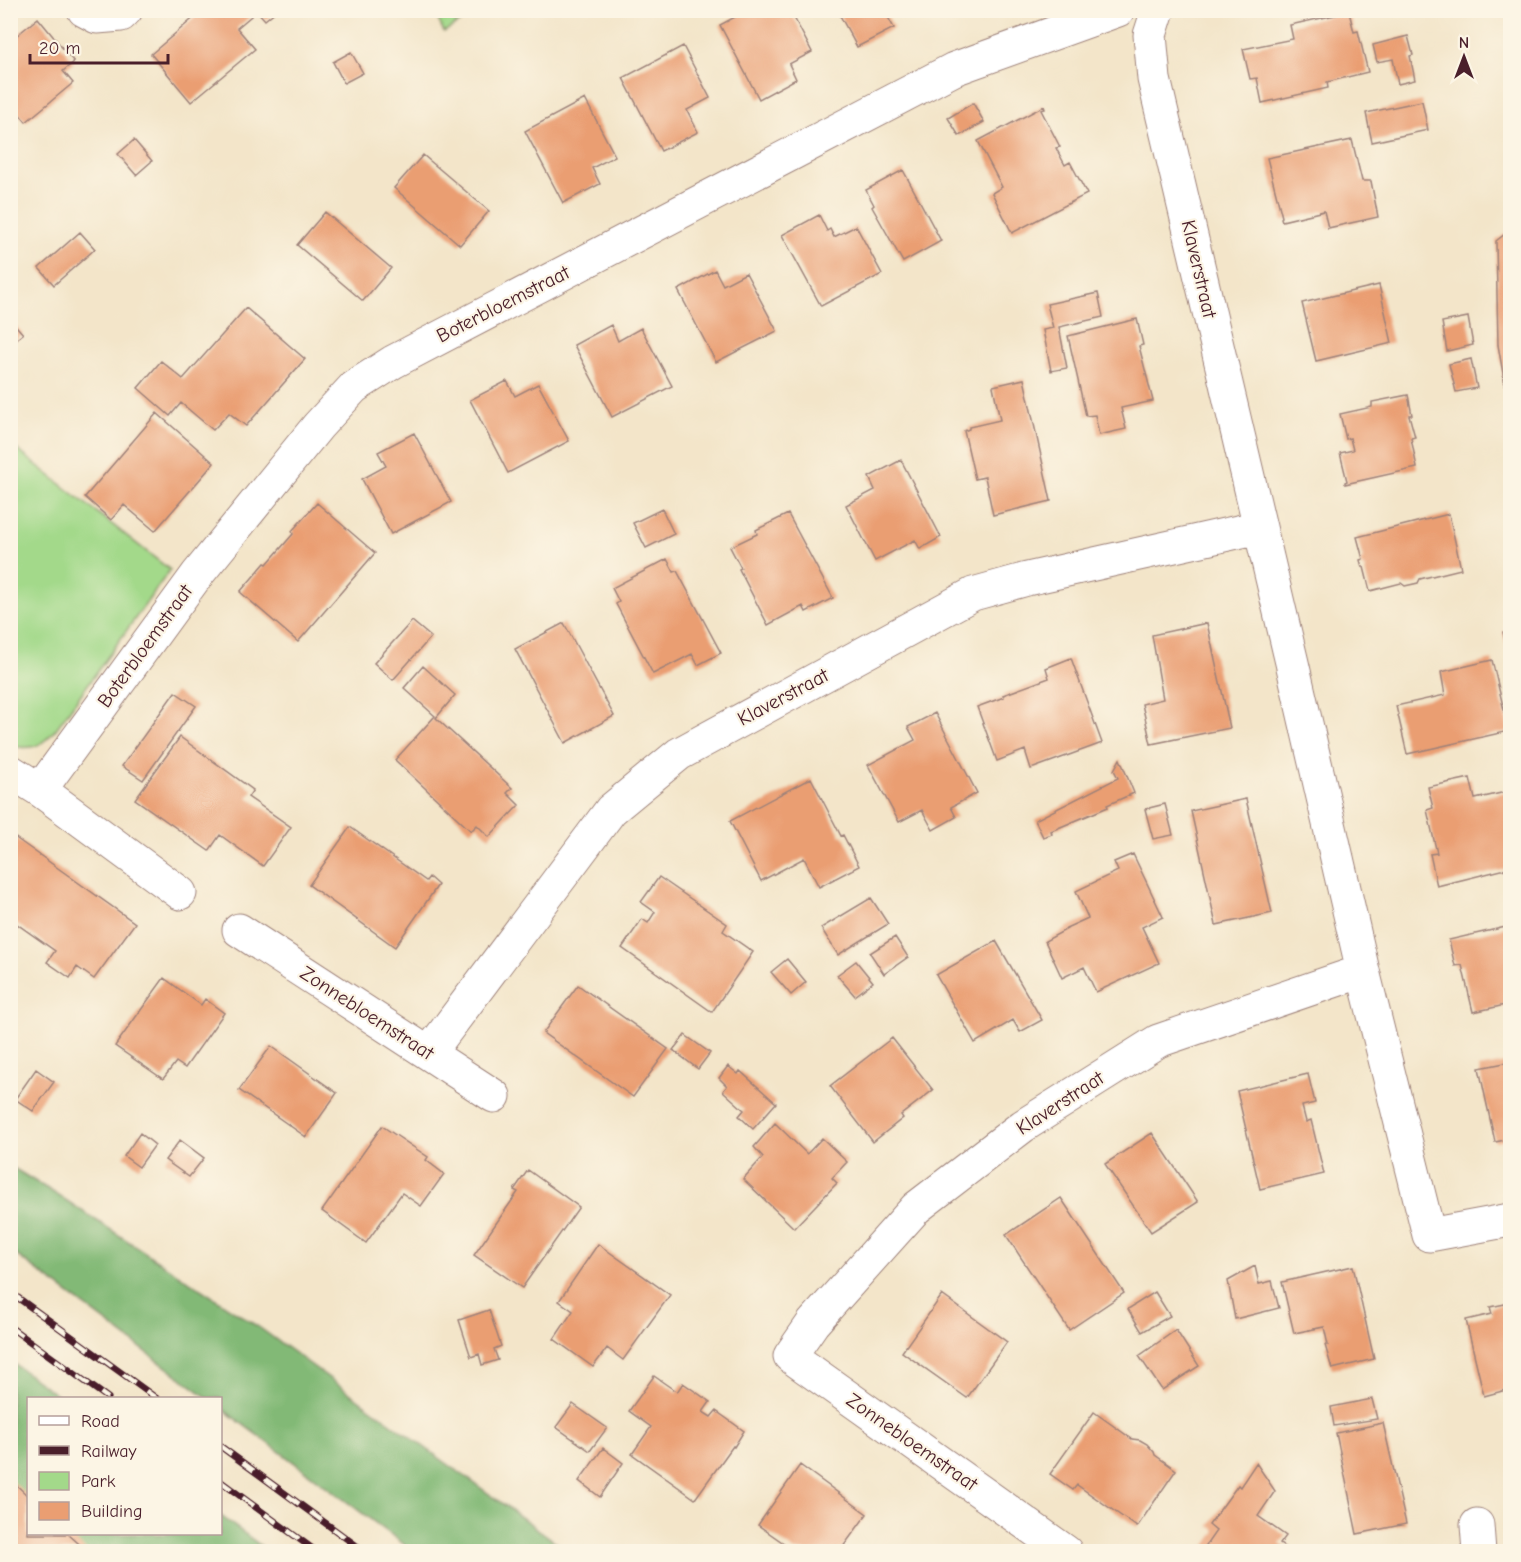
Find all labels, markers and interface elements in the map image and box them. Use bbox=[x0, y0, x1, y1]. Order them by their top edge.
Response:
scale bar bbox=[30, 27, 168, 65]
north arrow bbox=[1434, 27, 1494, 87]
text: N bbox=[1459, 34, 1469, 52]
text: 20 m bbox=[39, 38, 80, 59]
street label: Klaverstraat bbox=[1177, 218, 1222, 321]
street label: Boterbloemstraat bbox=[433, 260, 574, 347]
street label: Boterbloemstraat bbox=[93, 579, 198, 712]
street label: Klaverstraat bbox=[734, 663, 834, 731]
street label: Zonnebloemstraat bbox=[296, 961, 439, 1065]
street label: Klaverstraat bbox=[1012, 1065, 1109, 1140]
street label: Zonnebloemstraat bbox=[842, 1388, 983, 1496]
legend bbox=[27, 1397, 222, 1535]
text: Road bbox=[81, 1411, 120, 1432]
text: Railway bbox=[81, 1441, 138, 1462]
text: Park bbox=[81, 1471, 116, 1492]
text: Building bbox=[81, 1501, 143, 1522]

